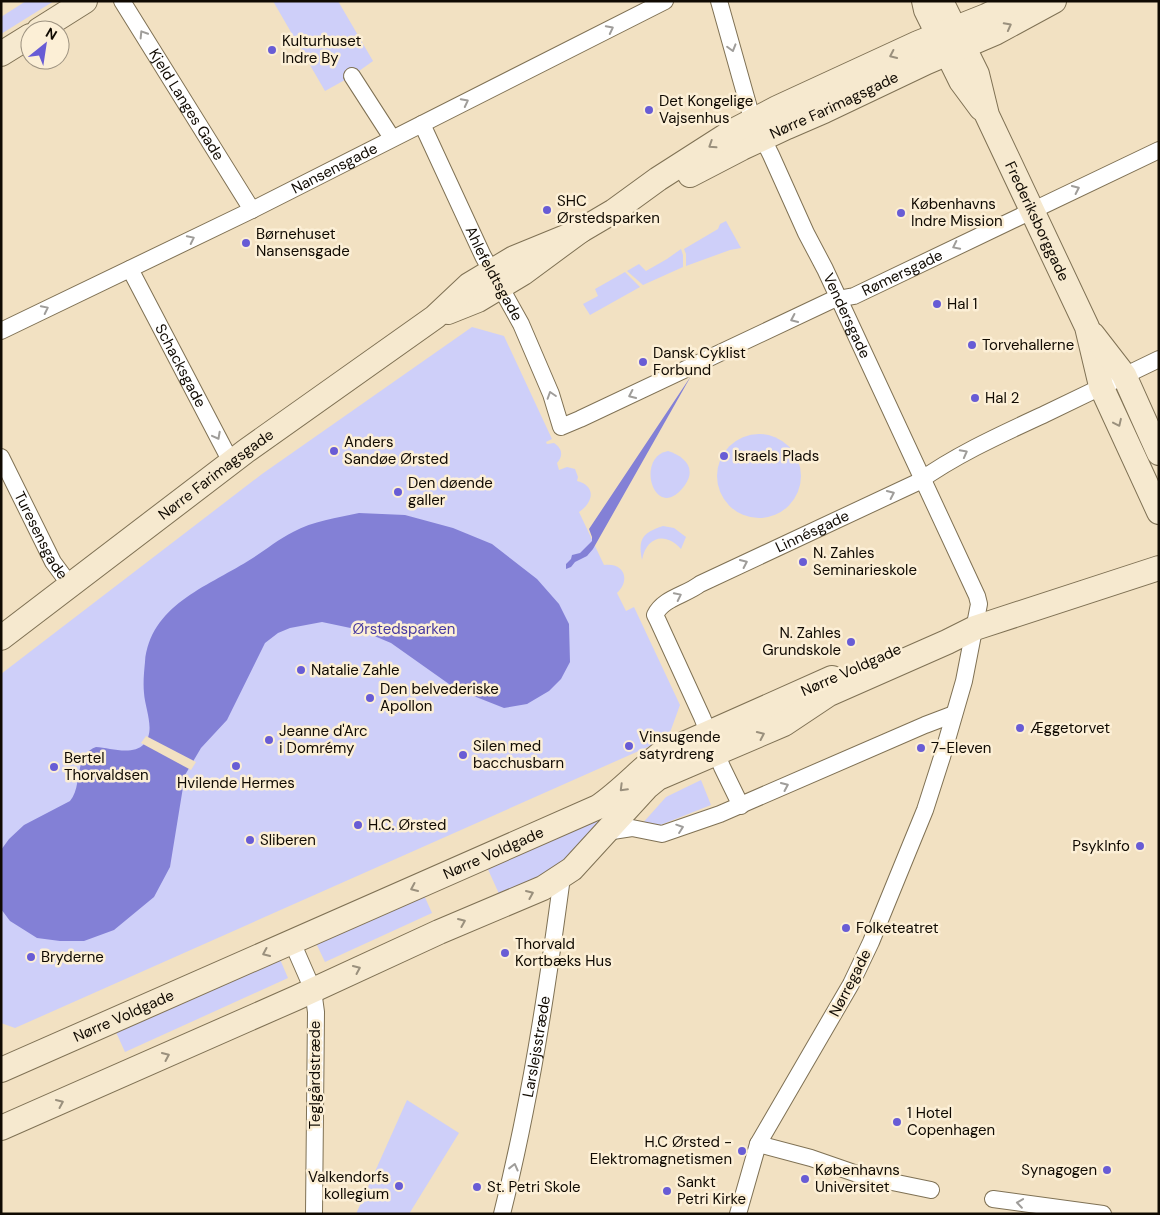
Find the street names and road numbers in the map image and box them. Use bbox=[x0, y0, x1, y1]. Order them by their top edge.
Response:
street label: Kjeld Langes Gade bbox=[144, 45, 229, 164]
street label: Nørre Farimagsgade bbox=[766, 67, 902, 144]
street label: Nansensgade bbox=[288, 138, 381, 198]
street label: Frederiksborggade bbox=[1000, 158, 1074, 284]
street label: Ahlefeldtsgade bbox=[461, 223, 527, 324]
street label: Rømersgade bbox=[858, 245, 946, 301]
street label: Vendersgade bbox=[818, 270, 875, 362]
street label: Schacksgade bbox=[150, 320, 211, 411]
street label: Nørre Farimagsgade bbox=[154, 425, 278, 524]
street label: Turesensgade bbox=[10, 488, 72, 583]
street label: Linnésgade bbox=[772, 506, 852, 557]
street label: Nørre Voldgade bbox=[798, 639, 904, 701]
street label: Nørre Voldgade bbox=[440, 822, 547, 884]
street label: Nørregade bbox=[825, 946, 875, 1020]
street label: Nørre Voldgade bbox=[70, 985, 177, 1047]
street label: Larslejsstræde bbox=[518, 994, 555, 1099]
street label: Teglgårdstræde bbox=[305, 1021, 325, 1129]

